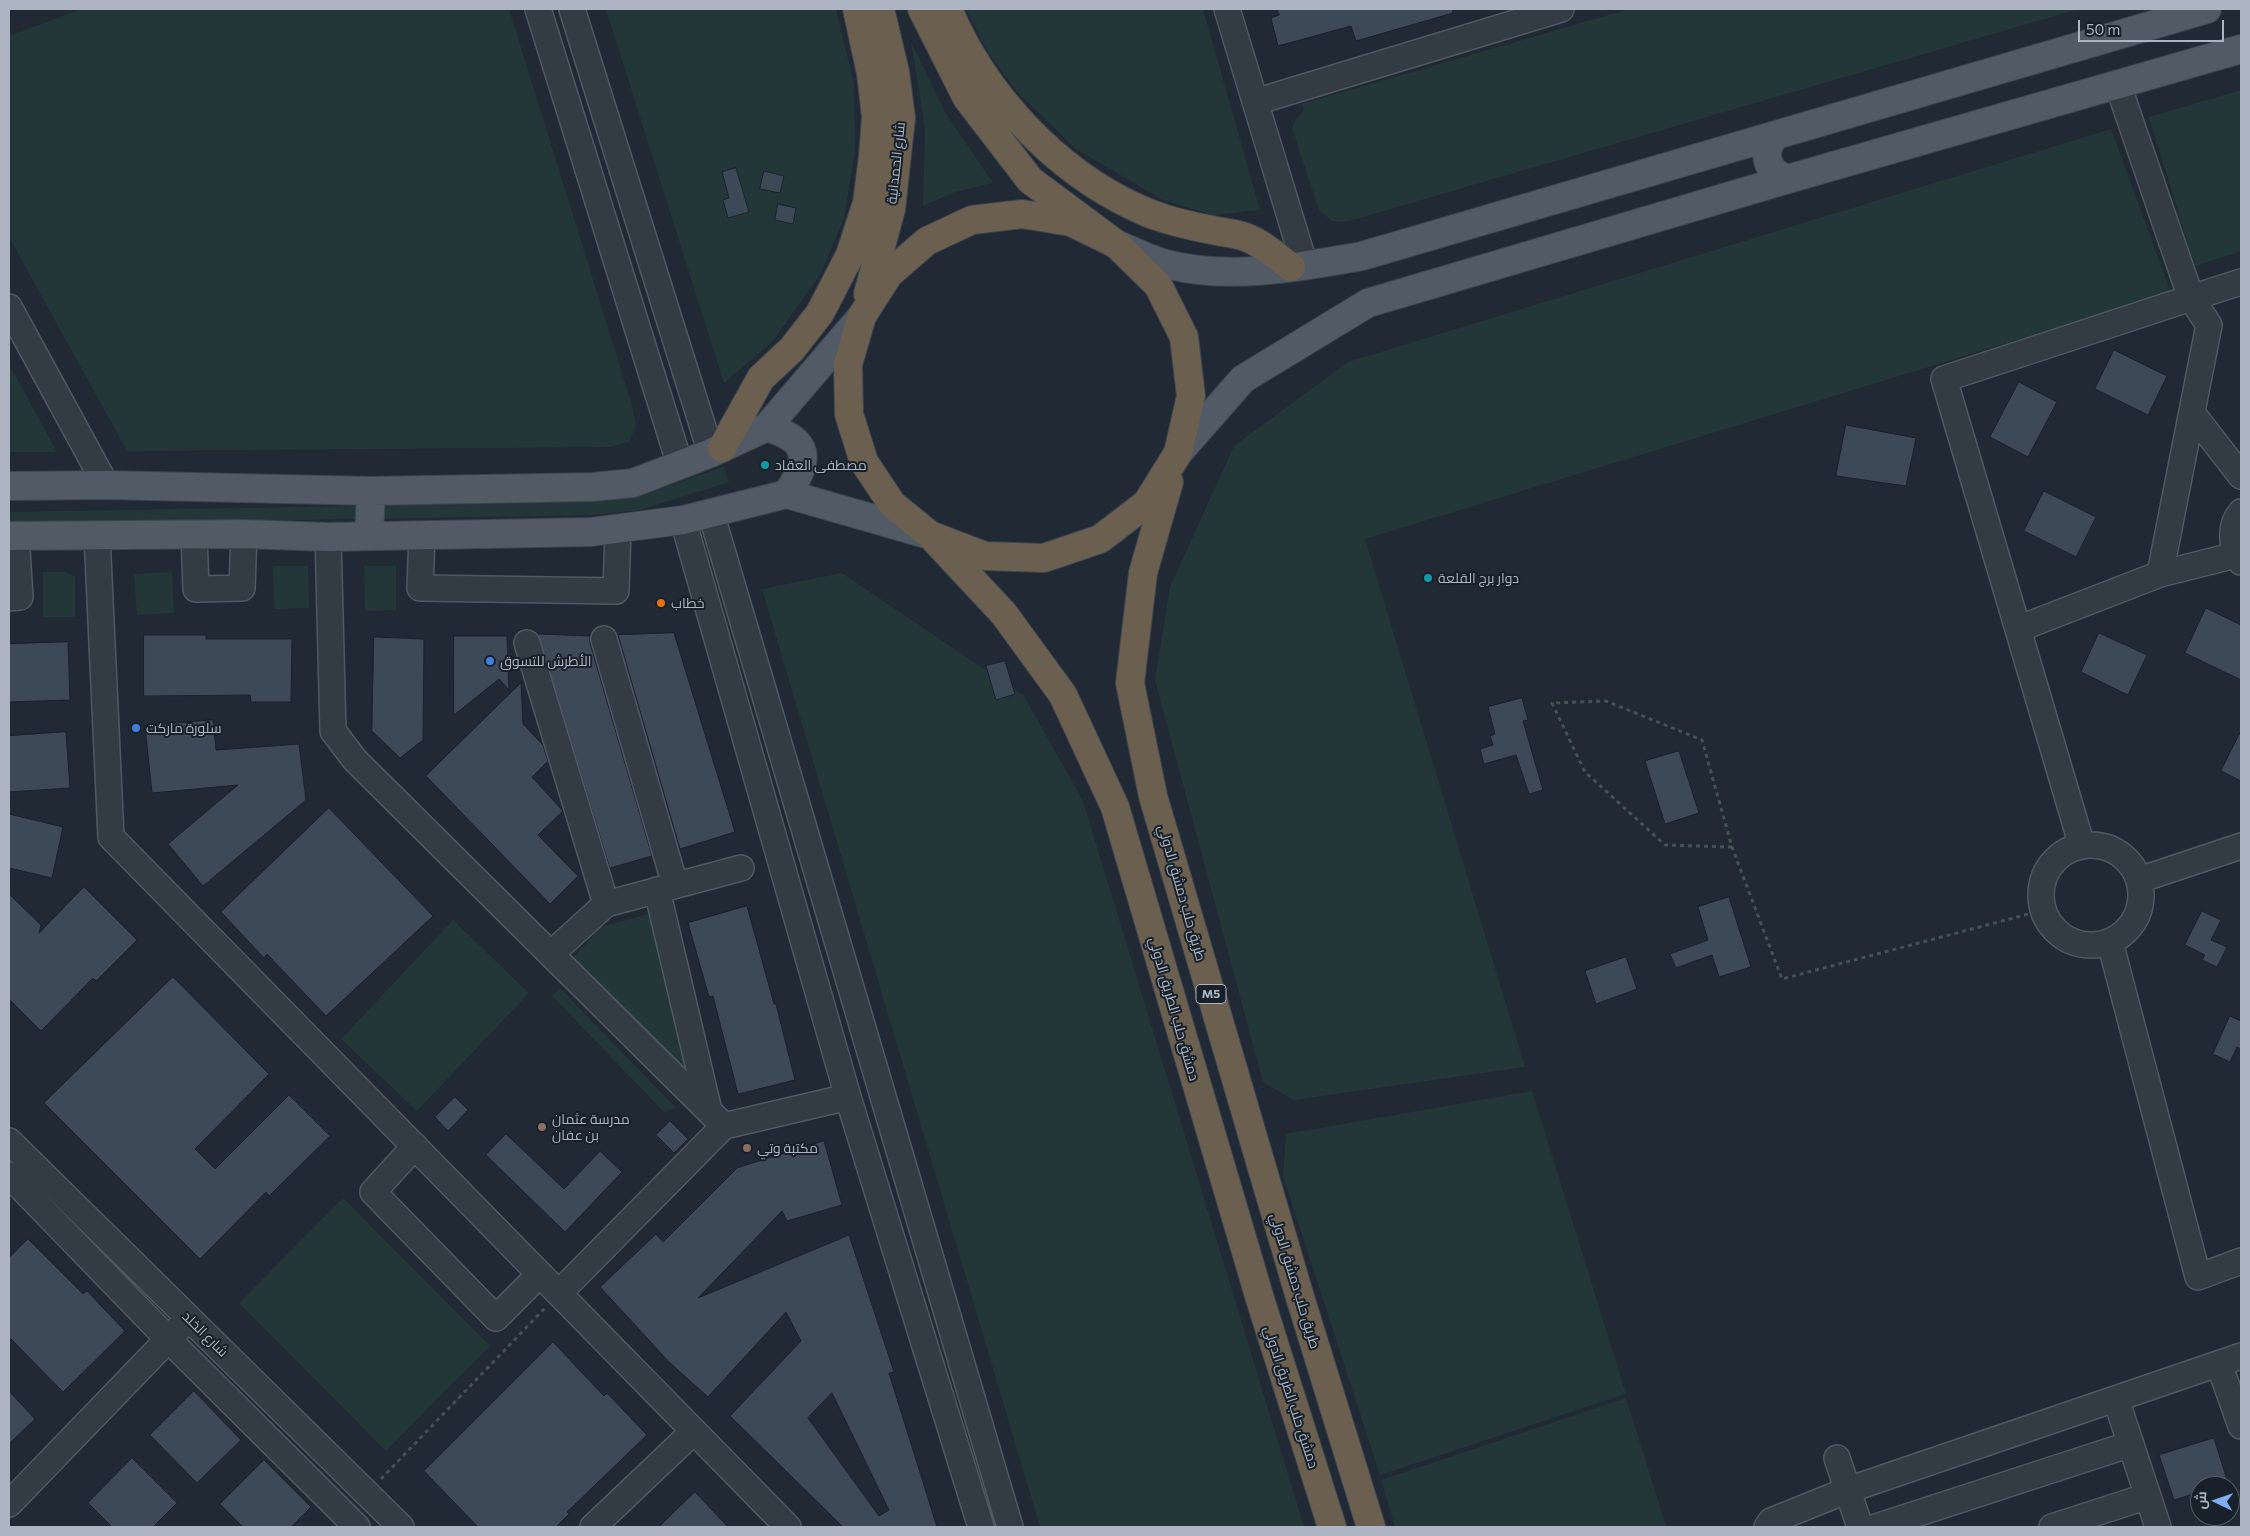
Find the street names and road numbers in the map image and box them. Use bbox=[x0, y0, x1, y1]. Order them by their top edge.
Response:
street label: شارع الحمدانية bbox=[883, 121, 909, 205]
street label: طريق حلب دمشق الدولي bbox=[1155, 823, 1209, 963]
street label: دمشق حلب الطريق الدولي bbox=[1145, 935, 1203, 1083]
road number: M5 bbox=[1196, 984, 1226, 1004]
street label: طريق حلب دمشق الدولي bbox=[1266, 1211, 1324, 1351]
street label: شارع الخلد bbox=[179, 1308, 231, 1360]
street label: دمشق حلب الطريق الدولي bbox=[1260, 1324, 1322, 1470]

